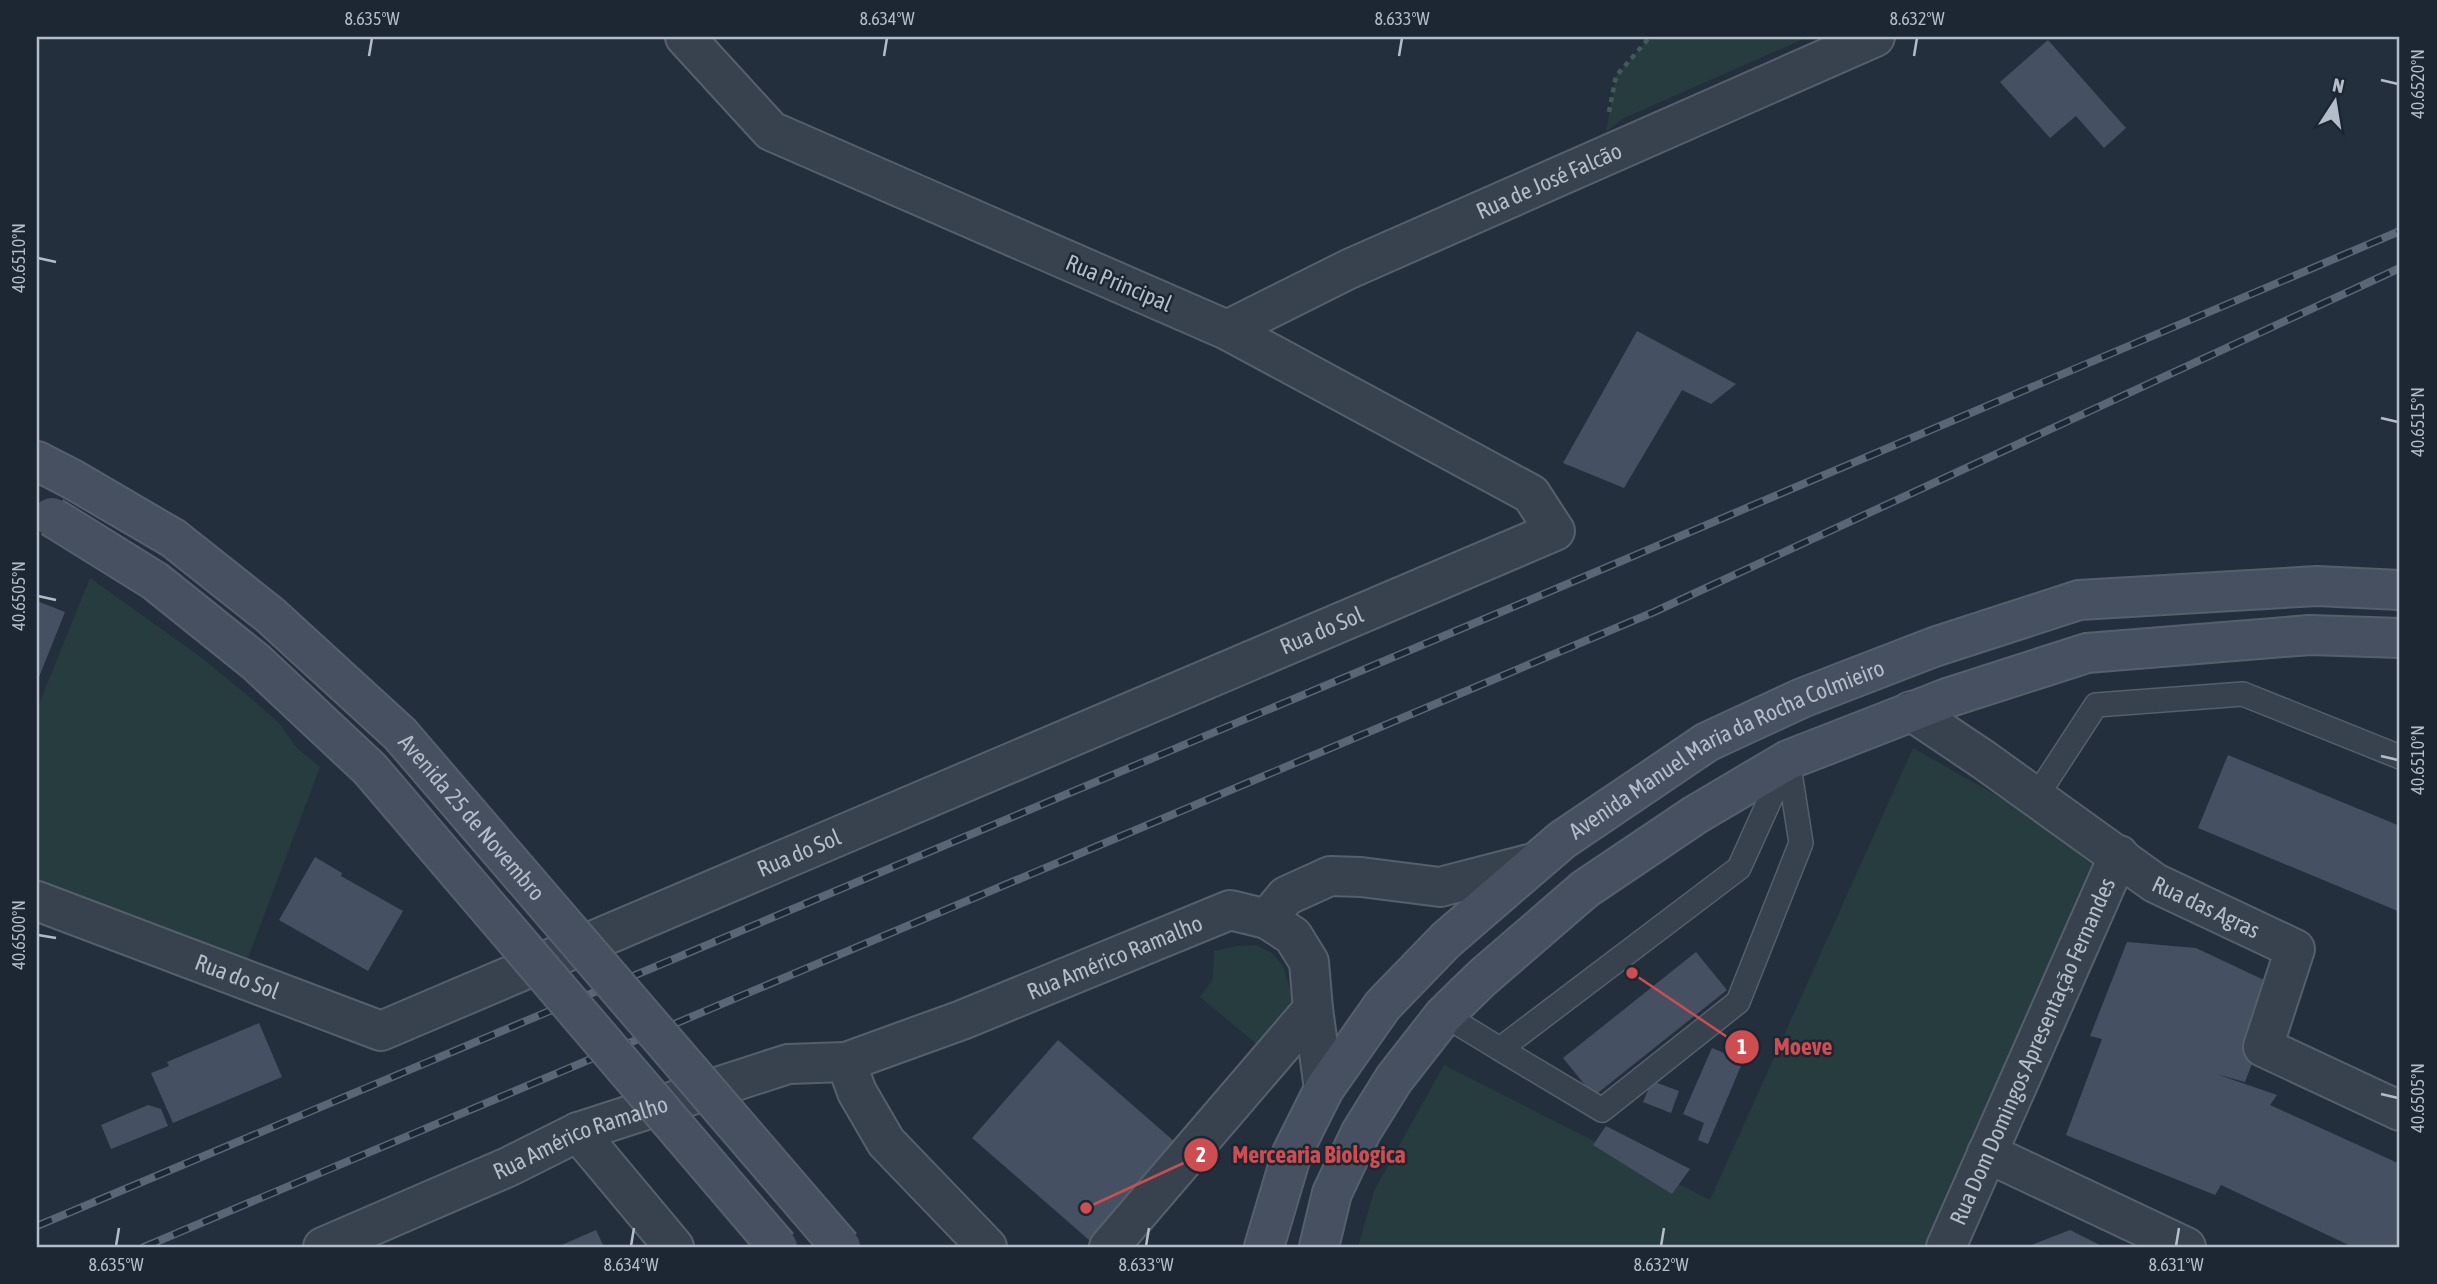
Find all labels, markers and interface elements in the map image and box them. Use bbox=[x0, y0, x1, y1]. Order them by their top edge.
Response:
text: 8.635°W bbox=[344, 8, 400, 29]
text: 8.634°W bbox=[859, 8, 915, 29]
text: 8.633°W bbox=[1374, 8, 1430, 29]
text: 8.632°W bbox=[1889, 8, 1945, 29]
text: 40.6520°N bbox=[2407, 49, 2428, 119]
north arrow bbox=[2300, 66, 2370, 136]
text: N bbox=[2331, 73, 2346, 97]
street label: Rua de José Falcão bbox=[1472, 137, 1626, 224]
text: 40.6510°N bbox=[8, 223, 29, 293]
street label: Rua Principal bbox=[1062, 249, 1176, 317]
text: 40.6515°N bbox=[2407, 387, 2428, 457]
text: 40.6505°N bbox=[8, 561, 29, 631]
street label: Rua do Sol bbox=[1276, 601, 1367, 660]
street label: Avenida Manuel Maria da Rocha Colmieiro bbox=[1564, 654, 1888, 844]
text: 40.6510°N bbox=[2407, 725, 2428, 795]
street label: Avenida 25 de Novembro bbox=[393, 729, 550, 906]
street label: Rua do Sol bbox=[753, 824, 844, 882]
street label: Rua das Agras bbox=[2148, 871, 2264, 943]
street label: Rua Dom Domingos Apresentação Fernandes bbox=[1945, 874, 2120, 1229]
text: 40.6500°N bbox=[8, 900, 29, 970]
street label: Rua Américo Ramalho bbox=[1023, 910, 1206, 1005]
street label: Rua do Sol bbox=[191, 949, 283, 1004]
callout: Moeve bbox=[1724, 1024, 1846, 1069]
text: Moeve bbox=[1774, 1033, 1832, 1060]
text: 1 bbox=[1737, 1034, 1747, 1058]
text: 40.6505°N bbox=[2407, 1063, 2428, 1133]
street label: Rua Américo Ramalho bbox=[489, 1091, 671, 1185]
callout: Mercearia Biologica bbox=[1183, 1132, 1420, 1177]
text: Mercearia Biologica bbox=[1232, 1141, 1406, 1168]
text: 2 bbox=[1196, 1142, 1206, 1166]
text: 8.635°W bbox=[88, 1254, 144, 1275]
text: 8.634°W bbox=[603, 1254, 659, 1275]
text: 8.633°W bbox=[1118, 1254, 1174, 1275]
text: 8.632°W bbox=[1633, 1254, 1689, 1275]
text: 8.631°W bbox=[2148, 1254, 2204, 1275]

